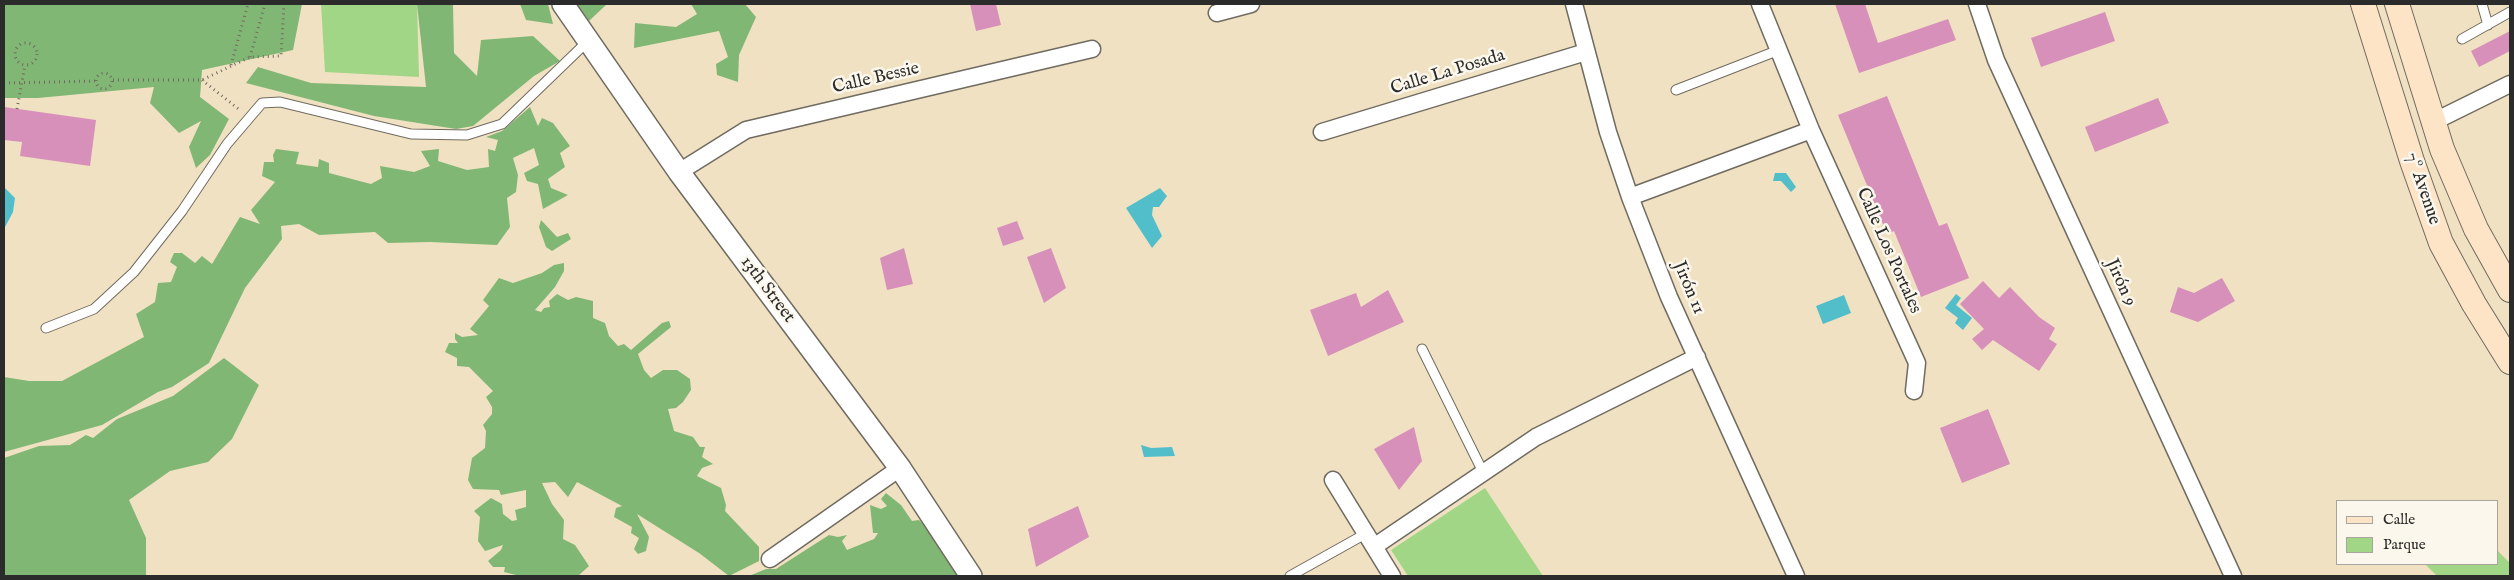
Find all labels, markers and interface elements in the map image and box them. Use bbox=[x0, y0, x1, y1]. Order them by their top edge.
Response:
street label: Calle La Posada bbox=[1388, 45, 1508, 101]
street label: Calle Bessie bbox=[830, 59, 922, 99]
street label: 7º Avenue bbox=[2400, 150, 2444, 228]
street label: Calle Los Portales bbox=[1851, 185, 1925, 317]
street label: 13th Street bbox=[735, 252, 799, 328]
street label: Jirón 9 bbox=[2100, 256, 2140, 310]
street label: Jirón 11 bbox=[1667, 258, 1709, 318]
legend bbox=[2336, 500, 2499, 565]
text: Calle bbox=[2383, 510, 2415, 529]
text: Parque bbox=[2383, 535, 2426, 554]

